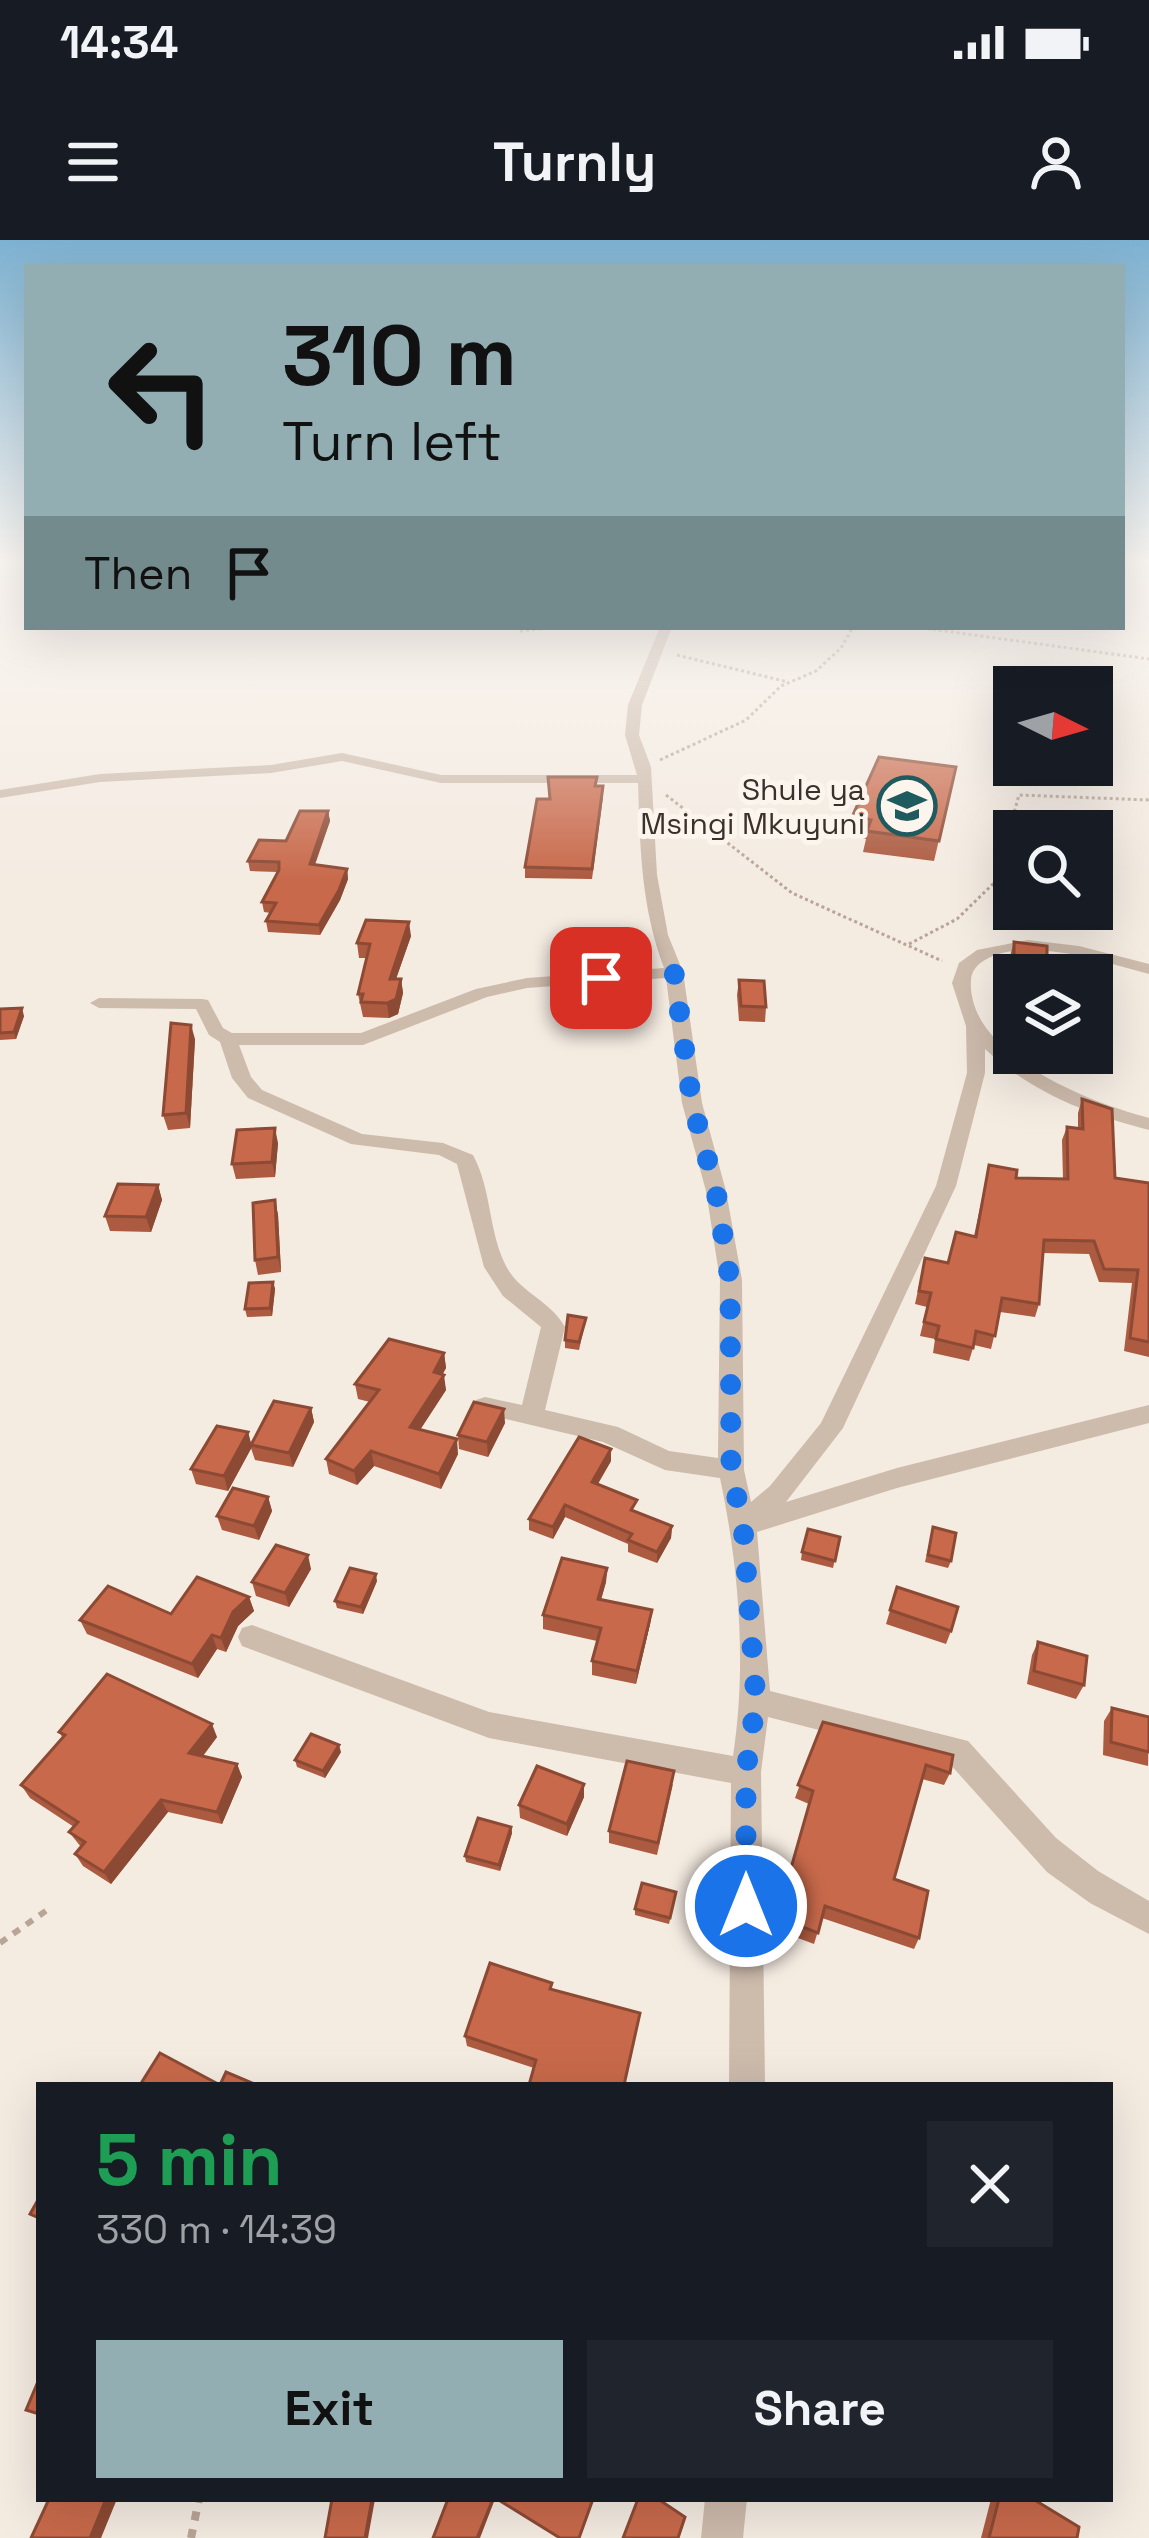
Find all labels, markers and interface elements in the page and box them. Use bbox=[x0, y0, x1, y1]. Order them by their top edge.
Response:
text: 14:34 bbox=[60, 14, 178, 71]
text: Turnly bbox=[493, 128, 656, 197]
icon: menu bbox=[60, 129, 126, 195]
icon: person bbox=[1023, 129, 1089, 195]
text: 310 m bbox=[282, 302, 517, 410]
icon: left bbox=[84, 312, 240, 468]
text: Turn left bbox=[282, 407, 502, 476]
icon: arrive bbox=[216, 540, 282, 606]
text: Then bbox=[84, 545, 192, 602]
north arrow bbox=[993, 666, 1113, 786]
map controls bbox=[993, 666, 1113, 1074]
place label: Shule ya Msingi Mkuyuni bbox=[640, 770, 865, 843]
school or university icon: Shule ya Msingi Mkuyuni bbox=[876, 775, 938, 837]
button: search bbox=[993, 810, 1113, 930]
pin bbox=[550, 927, 652, 1029]
icon: arrive bbox=[568, 945, 634, 1011]
button: layers bbox=[993, 954, 1113, 1074]
position arrow bbox=[683, 1843, 809, 1969]
text: 5 min bbox=[96, 2114, 282, 2206]
button: close bbox=[927, 2121, 1053, 2247]
text: 330 m · 14:39 bbox=[96, 2205, 337, 2254]
button: Exit bbox=[96, 2340, 563, 2478]
button: Share bbox=[587, 2340, 1053, 2478]

